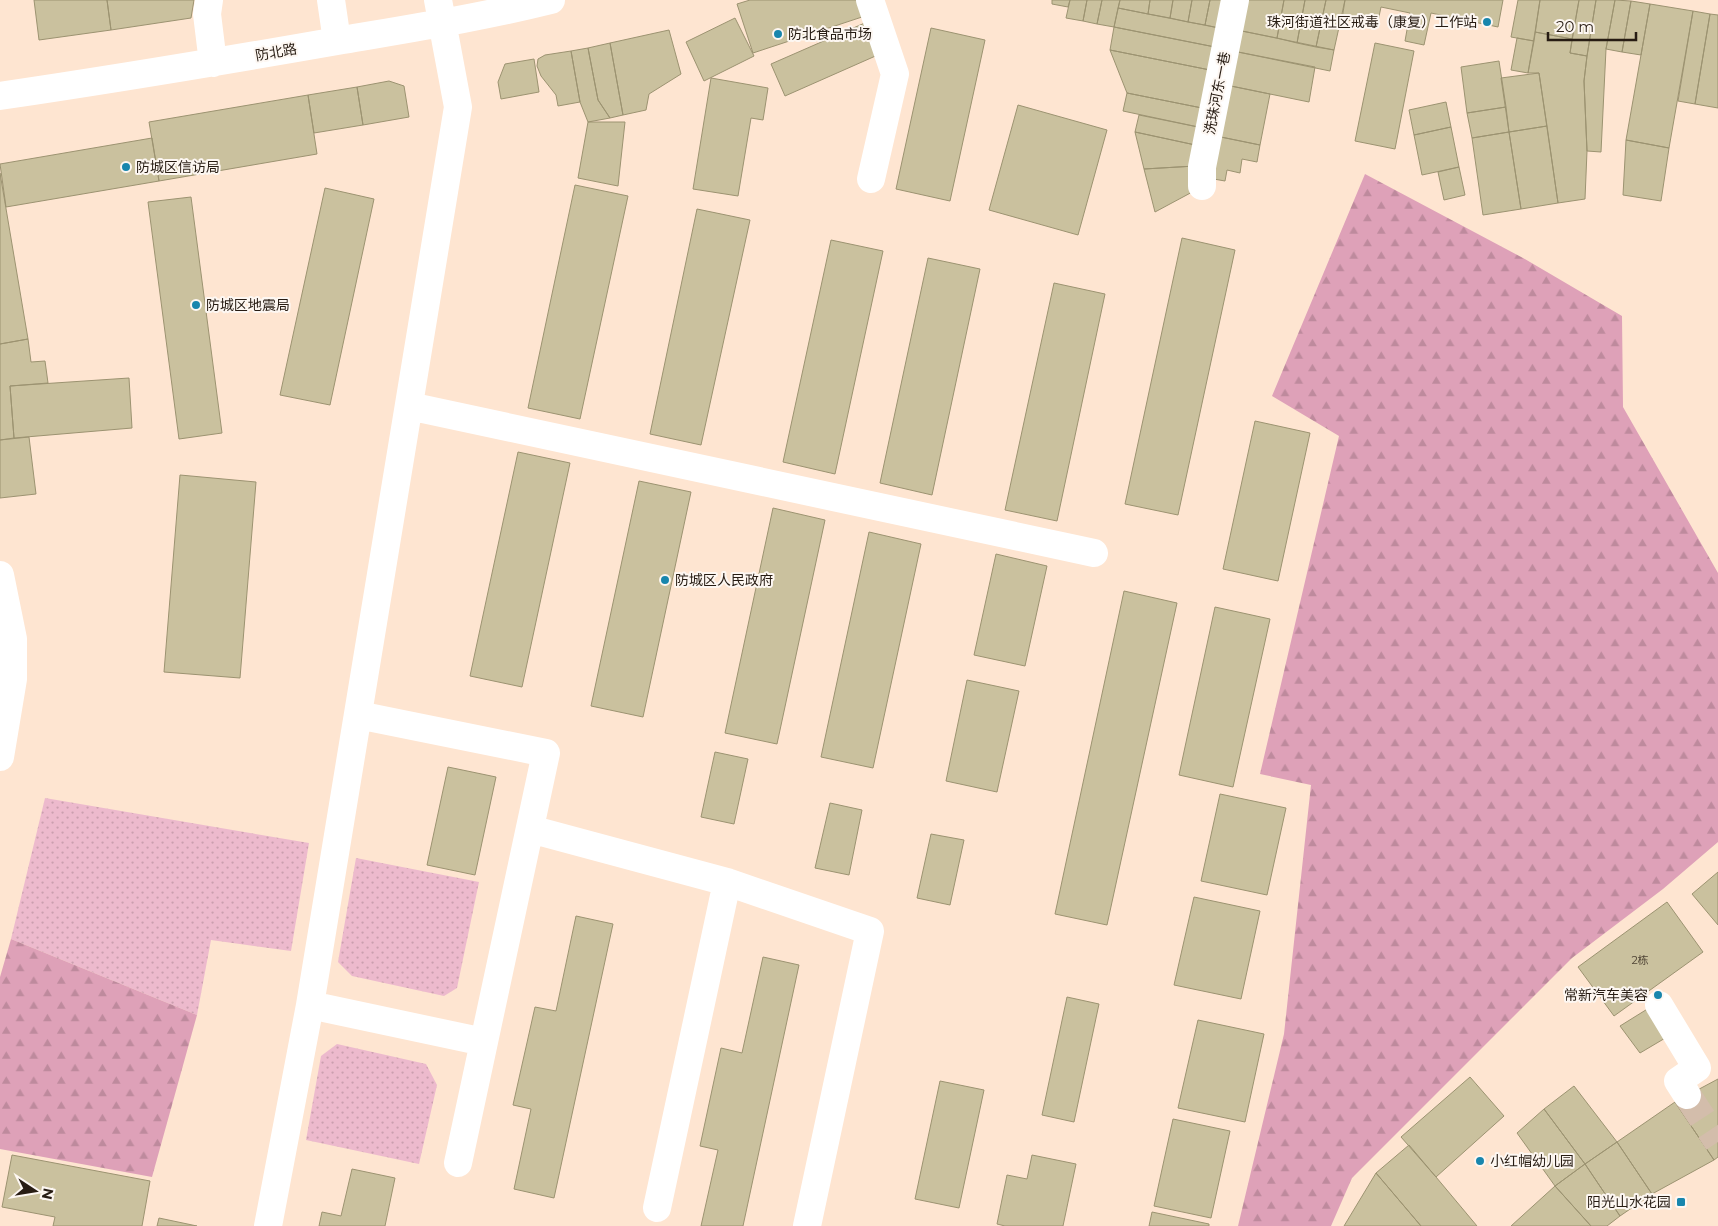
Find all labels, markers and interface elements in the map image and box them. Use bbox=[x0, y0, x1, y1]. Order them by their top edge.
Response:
scale bar bbox=[1548, 10, 1636, 42]
place label: 珠河街道社区戒毒（康复）工作站 bbox=[1267, 13, 1477, 31]
marker: 珠河街道社区戒毒（康复）工作站 bbox=[1481, 16, 1493, 28]
text: 20 m bbox=[1556, 17, 1594, 36]
place label: 防北食品市场 bbox=[788, 25, 872, 43]
marker: 防北食品市场 bbox=[772, 28, 784, 40]
street label: 防北路 bbox=[254, 39, 298, 65]
street label: 洗珠河东一巷 bbox=[1200, 50, 1234, 136]
place label: 防城区信访局 bbox=[136, 158, 220, 176]
marker: 防城区信访局 bbox=[120, 161, 132, 173]
place label: 防城区地震局 bbox=[206, 296, 290, 314]
marker: 防城区地震局 bbox=[190, 299, 202, 311]
place label: 防城区人民政府 bbox=[675, 571, 773, 589]
marker: 防城区人民政府 bbox=[659, 574, 671, 586]
house number: 2栋 bbox=[1631, 953, 1649, 967]
place label: 常新汽车美容 bbox=[1564, 986, 1648, 1004]
marker: 常新汽车美容 bbox=[1652, 989, 1664, 1001]
place label: 小红帽幼儿园 bbox=[1490, 1152, 1574, 1170]
marker: 小红帽幼儿园 bbox=[1474, 1155, 1486, 1167]
north arrow bbox=[10, 1166, 60, 1216]
text: N bbox=[38, 1186, 58, 1201]
place label: 阳光山水花园 bbox=[1587, 1193, 1671, 1211]
marker: 阳光山水花园 bbox=[1675, 1196, 1687, 1208]

